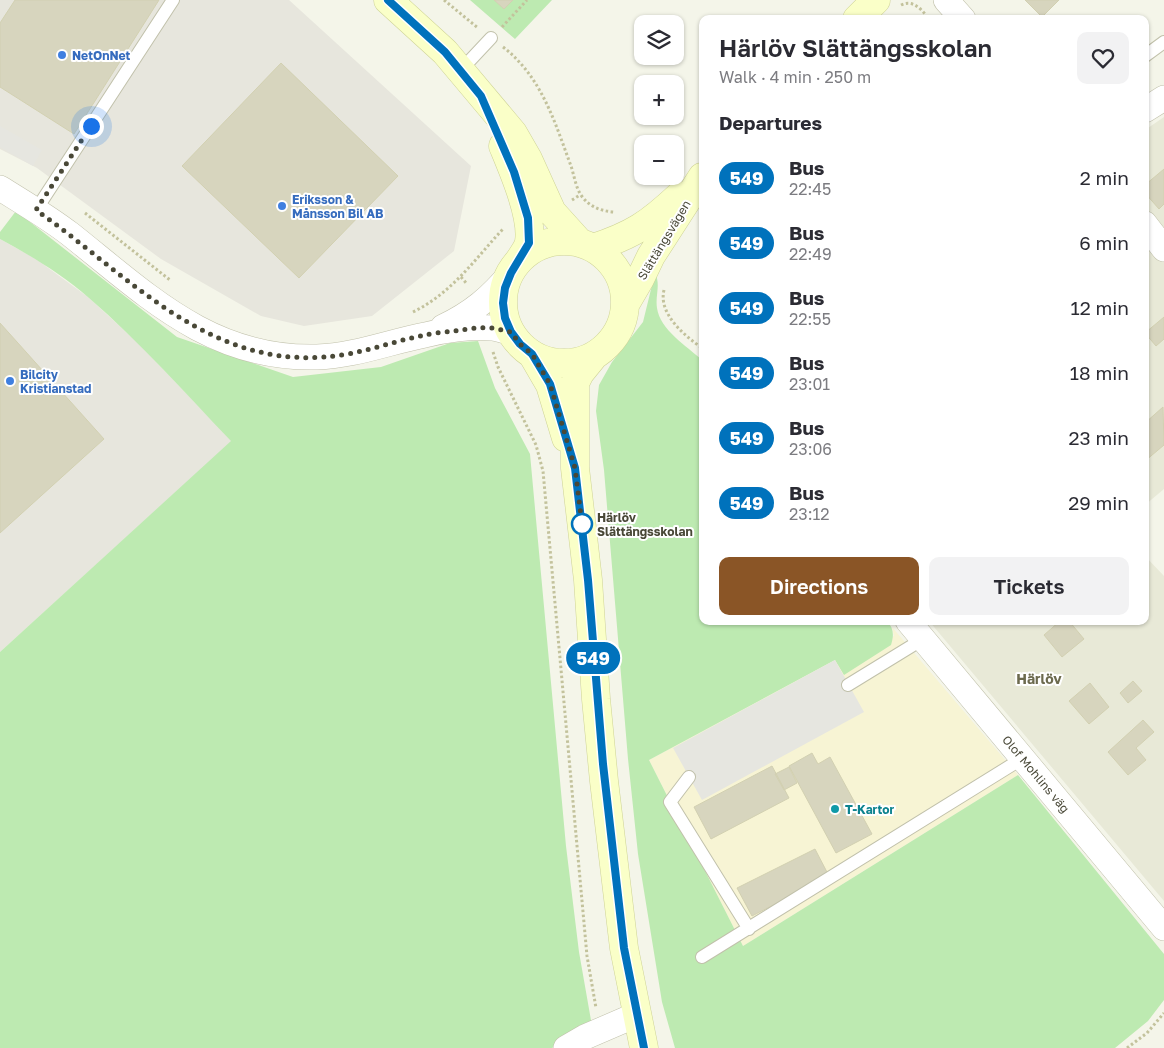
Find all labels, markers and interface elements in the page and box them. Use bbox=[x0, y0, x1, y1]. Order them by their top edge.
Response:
map controls bbox=[634, 15, 684, 185]
button: layers bbox=[634, 15, 684, 65]
button: heart bbox=[1077, 32, 1129, 84]
text: Härlöv Slättängsskolan bbox=[719, 33, 992, 62]
place label: NetOnNet bbox=[72, 48, 131, 63]
marker: NetOnNet bbox=[56, 49, 68, 61]
text: Walk · 4 min · 250 m bbox=[719, 67, 871, 87]
button: + bbox=[634, 75, 684, 125]
text: Departures bbox=[719, 111, 822, 134]
your location bbox=[79, 114, 104, 139]
button: − bbox=[634, 135, 684, 185]
text: Bus bbox=[789, 156, 824, 179]
text: 2 min bbox=[1080, 166, 1129, 189]
text: 549 bbox=[730, 167, 763, 189]
text: 22:45 bbox=[789, 179, 831, 199]
place label: Eriksson & Månsson Bil AB bbox=[292, 192, 384, 221]
street label: Slättängsvägen bbox=[634, 197, 694, 283]
marker: Eriksson & Månsson Bil AB bbox=[276, 200, 288, 212]
text: Bus bbox=[789, 221, 824, 244]
text: 6 min bbox=[1079, 231, 1129, 254]
text: 549 bbox=[730, 232, 763, 254]
text: 22:49 bbox=[789, 244, 832, 264]
text: Bus bbox=[789, 286, 824, 309]
text: 12 min bbox=[1070, 296, 1129, 319]
text: 549 bbox=[730, 297, 763, 319]
text: 22:55 bbox=[789, 309, 831, 329]
text: Bus bbox=[789, 351, 824, 374]
text: 18 min bbox=[1070, 361, 1129, 384]
text: 549 bbox=[730, 362, 763, 384]
place label: Bilcity Kristianstad bbox=[20, 367, 91, 396]
text: 23:01 bbox=[789, 374, 830, 394]
marker: Bilcity Kristianstad bbox=[4, 375, 16, 387]
text: Bus bbox=[789, 416, 824, 439]
text: 23 min bbox=[1069, 426, 1129, 449]
text: 549 bbox=[730, 427, 763, 449]
text: 23:06 bbox=[789, 439, 832, 459]
text: Bus bbox=[789, 481, 824, 504]
text: 29 min bbox=[1068, 491, 1129, 514]
text: 549 bbox=[730, 492, 763, 514]
text: 23:12 bbox=[789, 504, 829, 524]
place label: Härlöv Slättängsskolan bbox=[597, 510, 693, 539]
marker: Härlöv Slättängsskolan bbox=[571, 513, 593, 535]
button: Directions bbox=[719, 557, 919, 615]
button: Tickets bbox=[929, 557, 1129, 615]
line badge: 549 bbox=[564, 642, 622, 674]
text: 549 bbox=[576, 647, 610, 669]
district label: Härlöv bbox=[1016, 670, 1062, 687]
street label: Olof Mohlins väg bbox=[999, 732, 1073, 816]
place label: T-Kartor bbox=[845, 802, 895, 817]
marker: T-Kartor bbox=[829, 803, 841, 815]

